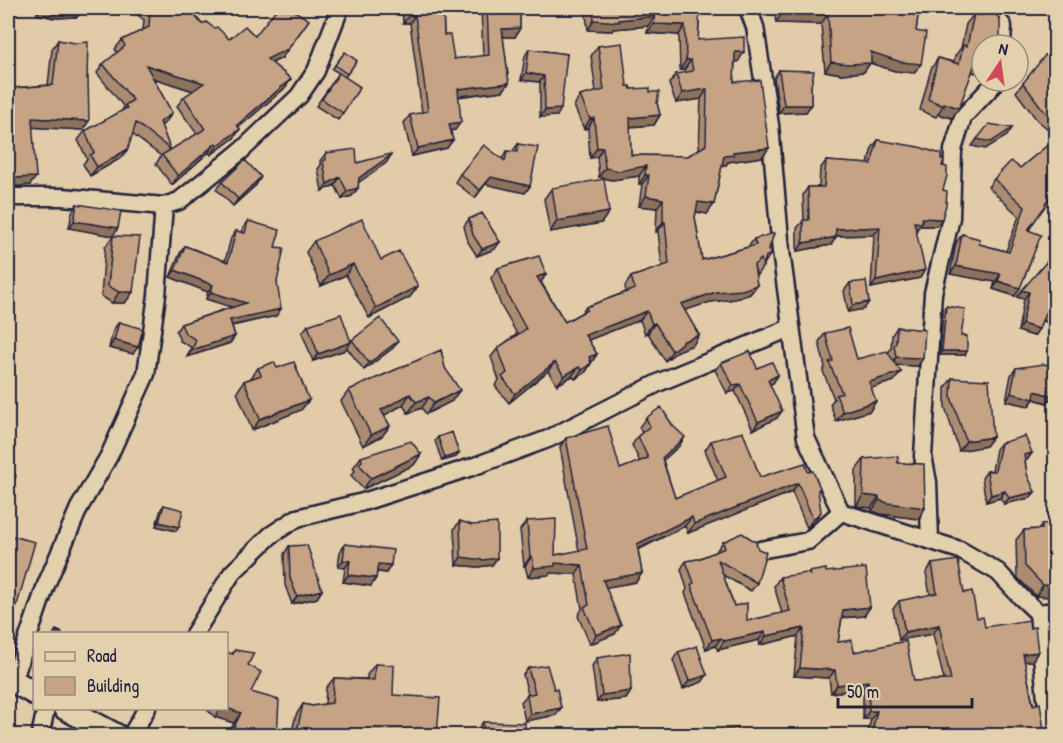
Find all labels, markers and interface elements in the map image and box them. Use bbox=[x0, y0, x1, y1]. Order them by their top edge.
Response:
north arrow bbox=[970, 33, 1030, 93]
text: N bbox=[997, 37, 1010, 60]
legend bbox=[33, 632, 228, 710]
text: Road bbox=[87, 643, 117, 668]
scale bar bbox=[838, 671, 972, 709]
text: Building bbox=[87, 673, 139, 698]
text: 50 m bbox=[847, 679, 879, 704]

